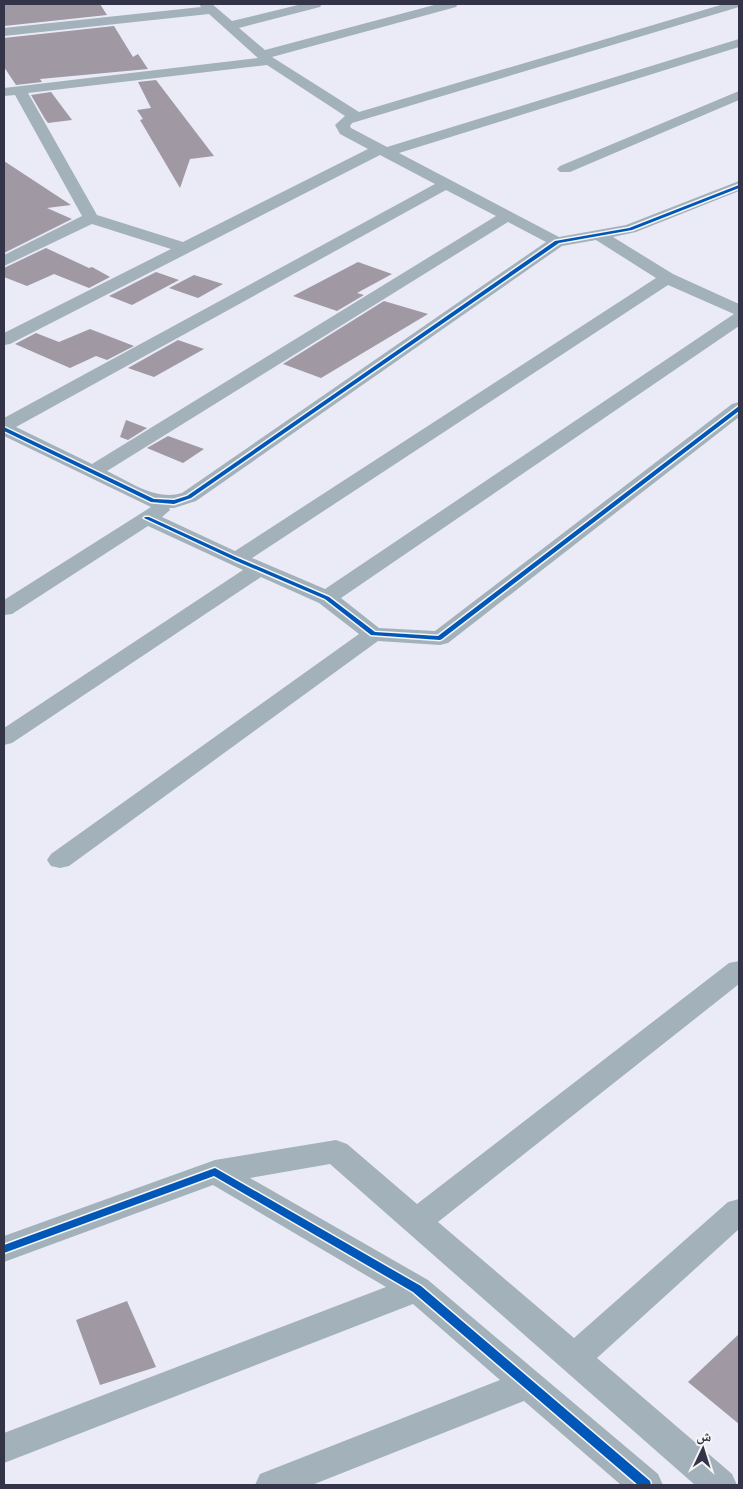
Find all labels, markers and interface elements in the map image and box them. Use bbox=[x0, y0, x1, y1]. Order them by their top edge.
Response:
north arrow bbox=[678, 1424, 728, 1474]
text: ش bbox=[696, 1428, 712, 1446]

